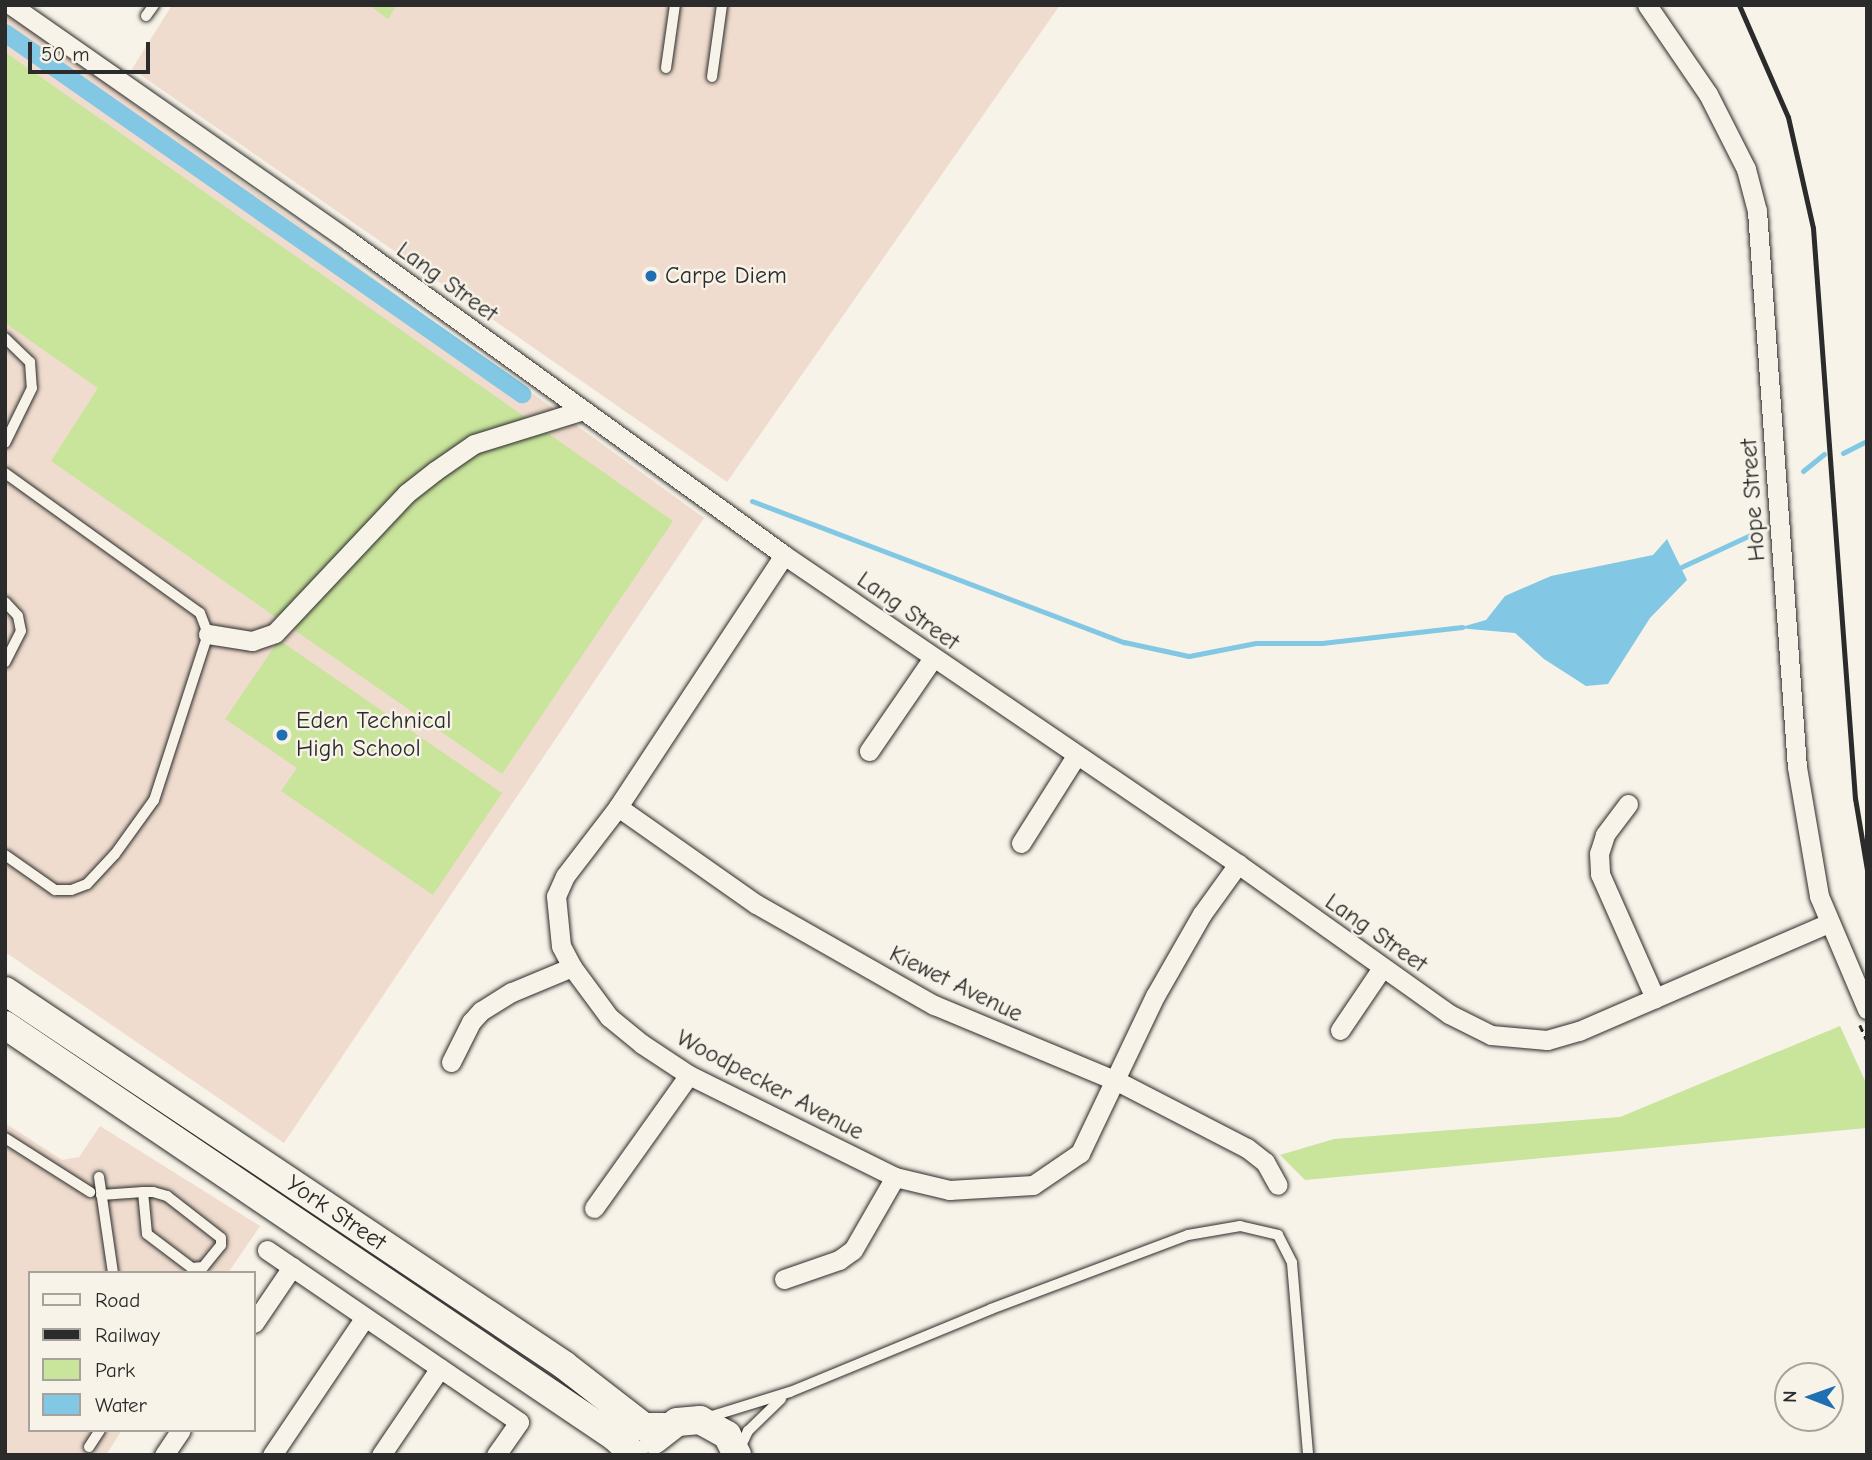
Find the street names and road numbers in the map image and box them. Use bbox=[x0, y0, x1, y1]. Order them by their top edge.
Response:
street label: Lang Street bbox=[391, 236, 503, 328]
street label: Hope Street bbox=[1734, 438, 1772, 562]
street label: Lang Street bbox=[851, 565, 965, 657]
street label: Lang Street bbox=[1319, 887, 1433, 979]
street label: Kiewet Avenue bbox=[885, 939, 1027, 1029]
street label: Woodpecker Avenue bbox=[671, 1023, 869, 1147]
street label: York Street bbox=[280, 1169, 392, 1257]

